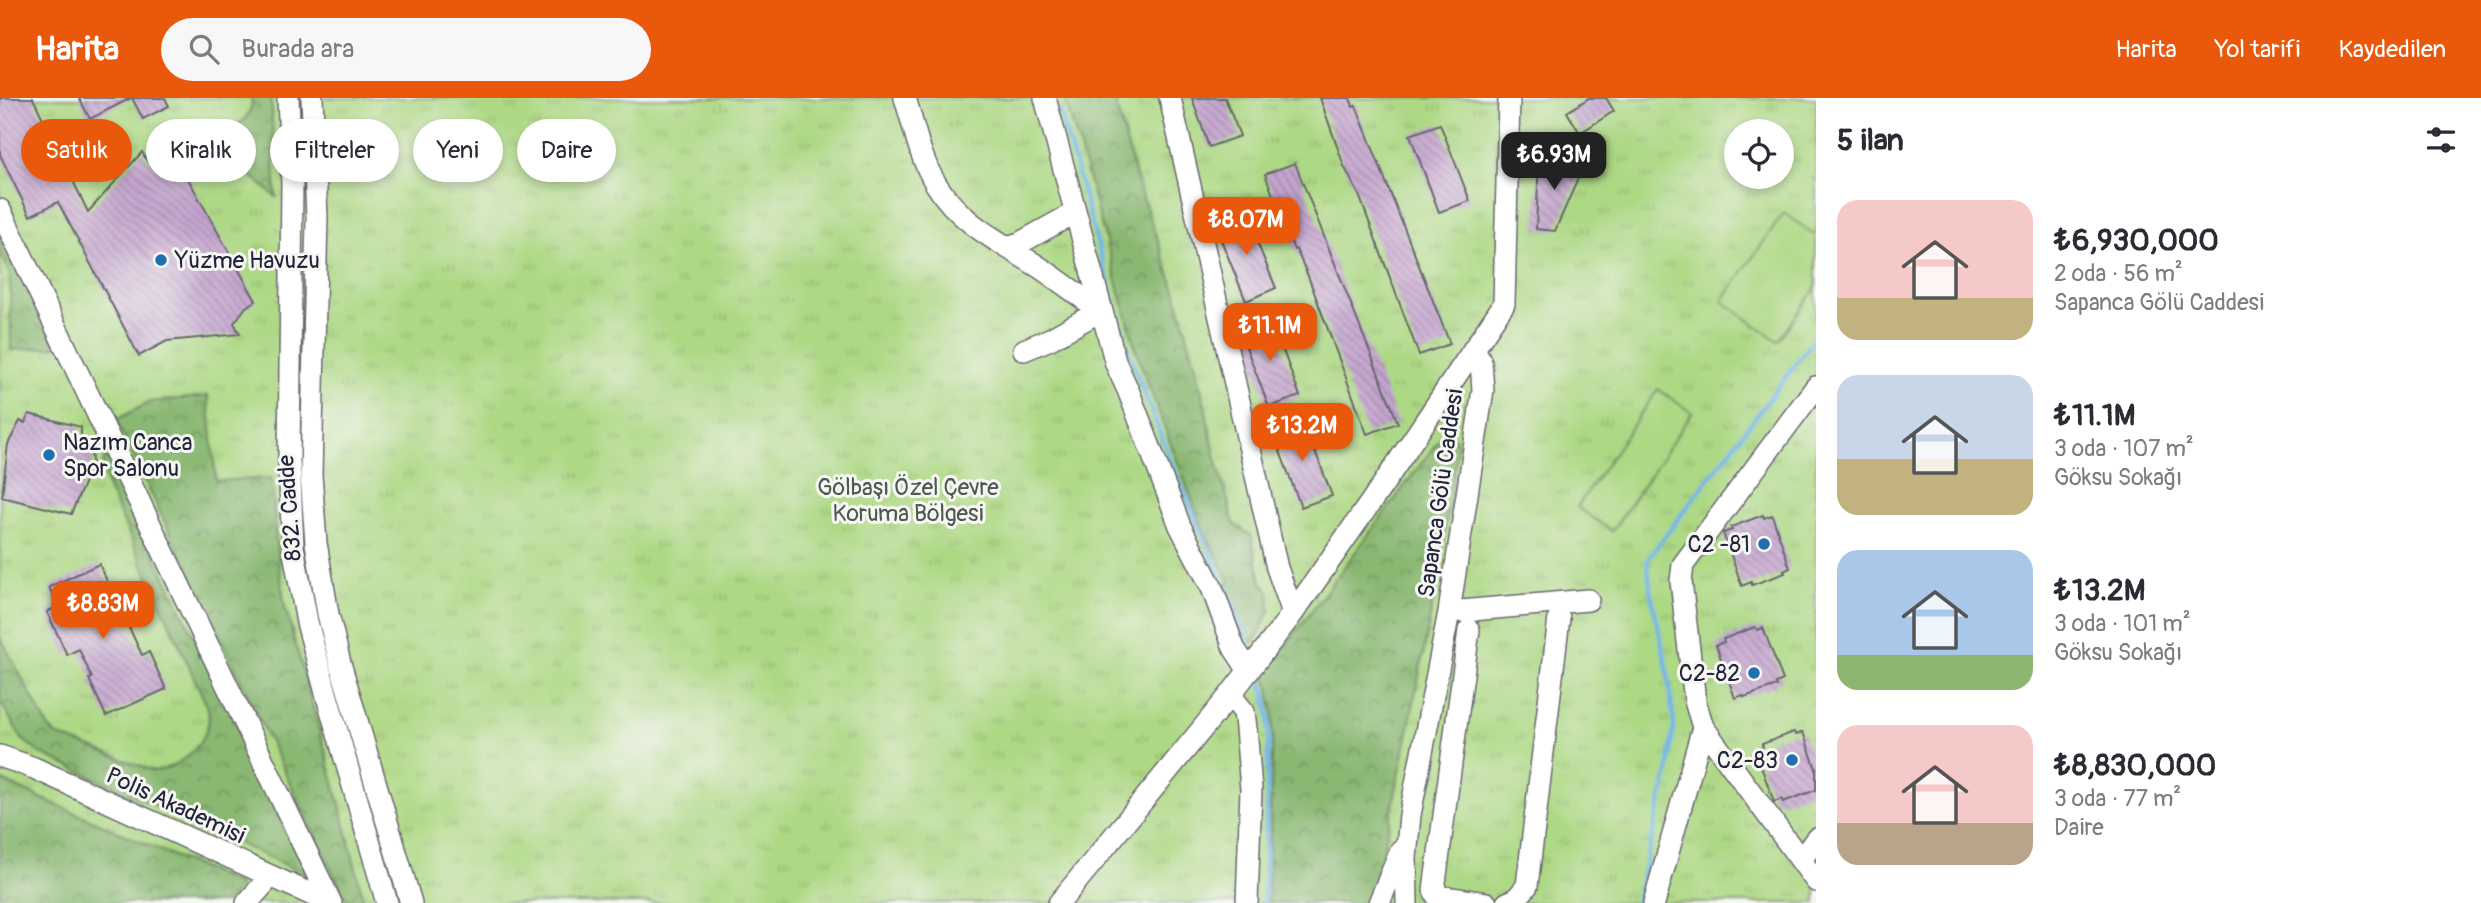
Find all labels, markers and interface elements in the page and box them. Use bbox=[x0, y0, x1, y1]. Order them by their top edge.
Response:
search box bbox=[161, 18, 651, 81]
text: Harita bbox=[35, 29, 119, 70]
icon: search bbox=[185, 30, 223, 68]
text: Burada ara bbox=[241, 33, 354, 65]
text: Harita bbox=[2115, 35, 2177, 64]
text: Yol tarifi bbox=[2215, 35, 2300, 64]
text: Kaydedilen bbox=[2338, 35, 2446, 64]
chip: Satılık bbox=[21, 119, 132, 182]
chip: Kiralık bbox=[146, 119, 256, 182]
chip: Filtreler bbox=[270, 119, 399, 182]
chip: Yeni bbox=[413, 119, 503, 182]
chip: Daire bbox=[517, 119, 616, 182]
map controls bbox=[1724, 119, 1794, 189]
button: locate bbox=[1724, 119, 1794, 189]
icon: filters bbox=[2422, 121, 2460, 159]
text: 5 ilan bbox=[1837, 122, 1904, 159]
pin: ₺6.93M bbox=[1497, 132, 1611, 192]
text: ₺6.93M bbox=[1517, 140, 1591, 169]
pin: ₺8.07M bbox=[1189, 198, 1303, 257]
text: ₺8.07M bbox=[1209, 205, 1283, 234]
text: ₺6,930,000 bbox=[2054, 222, 2219, 259]
icon: home bbox=[1893, 228, 1977, 312]
place label: Yüzme Havuzu bbox=[174, 246, 320, 275]
marker: Yüzme Havuzu bbox=[153, 252, 169, 268]
text: 2 oda · 56 m² bbox=[2054, 259, 2183, 288]
text: Sapanca Gölü Caddesi bbox=[2054, 288, 2264, 317]
pin: ₺11.1M bbox=[1213, 303, 1327, 363]
text: ₺11.1M bbox=[1239, 311, 1301, 340]
street label: Sapanca Gölü Caddesi bbox=[1412, 387, 1469, 599]
text: ₺11.1M bbox=[2054, 397, 2135, 434]
icon: home bbox=[1893, 403, 1977, 487]
pin: ₺13.2M bbox=[1245, 404, 1359, 463]
text: ₺13.2M bbox=[1267, 411, 1337, 440]
place label: Nazım Canca Spor Salonu bbox=[63, 428, 192, 483]
text: 3 oda · 107 m² bbox=[2054, 434, 2194, 463]
marker: Nazım Canca Spor Salonu bbox=[41, 447, 57, 463]
street label: 832. Cadde bbox=[271, 453, 308, 562]
text: Göksu Sokağı bbox=[2054, 463, 2182, 492]
park label: Gölbaşı Özel Çevre Koruma Bölgesi bbox=[817, 473, 999, 528]
place label: C2 -81 bbox=[1688, 530, 1750, 559]
marker: C2 -81 bbox=[1756, 536, 1772, 552]
text: ₺13.2M bbox=[2054, 572, 2145, 609]
icon: home bbox=[1893, 578, 1977, 662]
pin: ₺8.83M bbox=[46, 582, 160, 641]
text: ₺8.83M bbox=[67, 589, 139, 618]
text: 3 oda · 101 m² bbox=[2054, 609, 2191, 638]
text: Göksu Sokağı bbox=[2054, 638, 2182, 667]
place label: C2-82 bbox=[1679, 659, 1740, 688]
marker: C2-82 bbox=[1746, 665, 1762, 681]
place label: C2-83 bbox=[1717, 746, 1778, 775]
text: ₺8,830,000 bbox=[2054, 747, 2216, 784]
marker: C2-83 bbox=[1784, 752, 1800, 768]
icon: home bbox=[1893, 753, 1977, 837]
street label: Polis Akademisi bbox=[102, 761, 250, 850]
text: 3 oda · 77 m² bbox=[2054, 784, 2181, 813]
text: Daire bbox=[2054, 813, 2103, 842]

